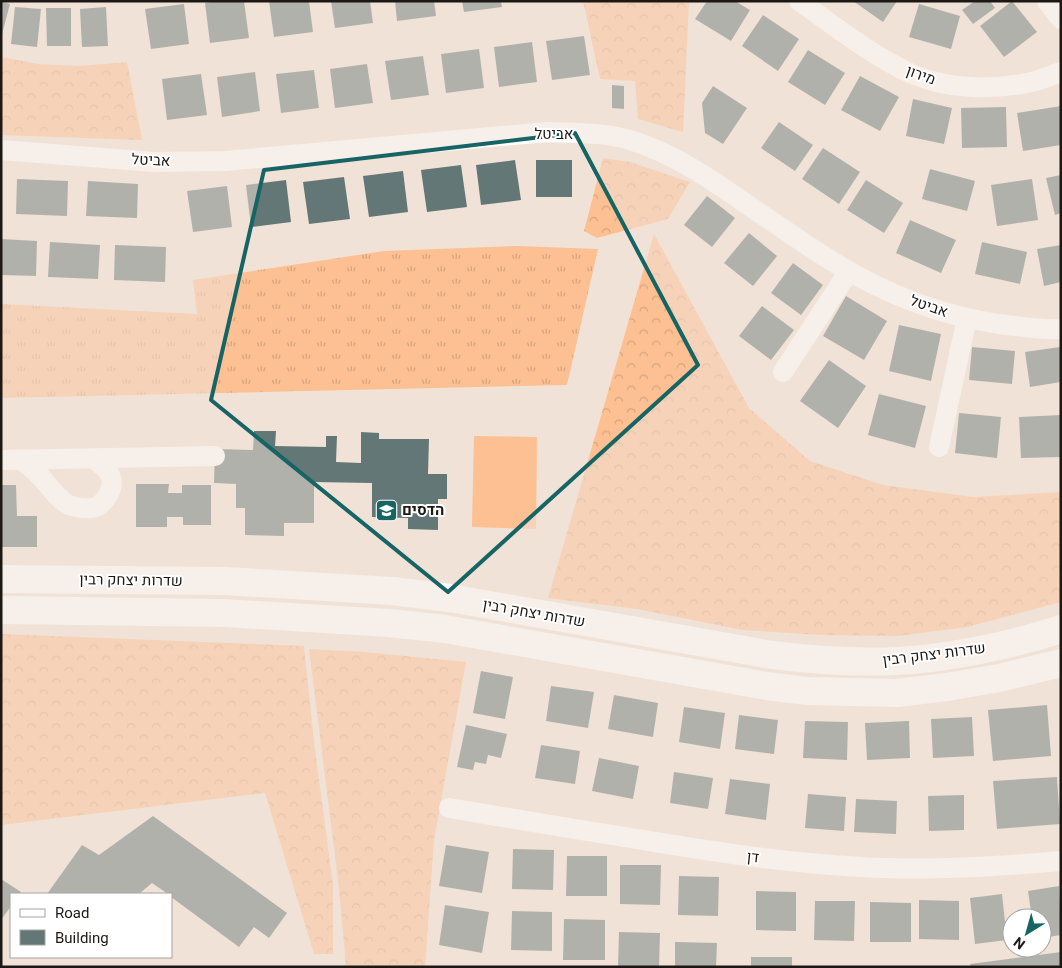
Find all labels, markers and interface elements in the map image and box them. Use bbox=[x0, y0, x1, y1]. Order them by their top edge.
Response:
street label: מירון bbox=[904, 61, 938, 89]
street label: אביטל bbox=[534, 125, 574, 143]
street label: אביטל bbox=[131, 150, 171, 170]
street label: אביטל bbox=[908, 291, 950, 321]
school or university icon: הדסים bbox=[374, 498, 398, 522]
place label: הדסים bbox=[402, 501, 444, 519]
street label: שדרות יצחק רבין bbox=[79, 570, 183, 590]
street label: שדרות יצחק רבין bbox=[481, 595, 587, 631]
street label: שדרות יצחק רבין bbox=[882, 639, 986, 669]
street label: דן bbox=[746, 847, 760, 867]
legend bbox=[10, 893, 172, 958]
text: Road bbox=[55, 904, 89, 922]
north arrow bbox=[1002, 908, 1052, 958]
text: Building bbox=[55, 929, 109, 947]
text: N bbox=[1010, 934, 1028, 953]

